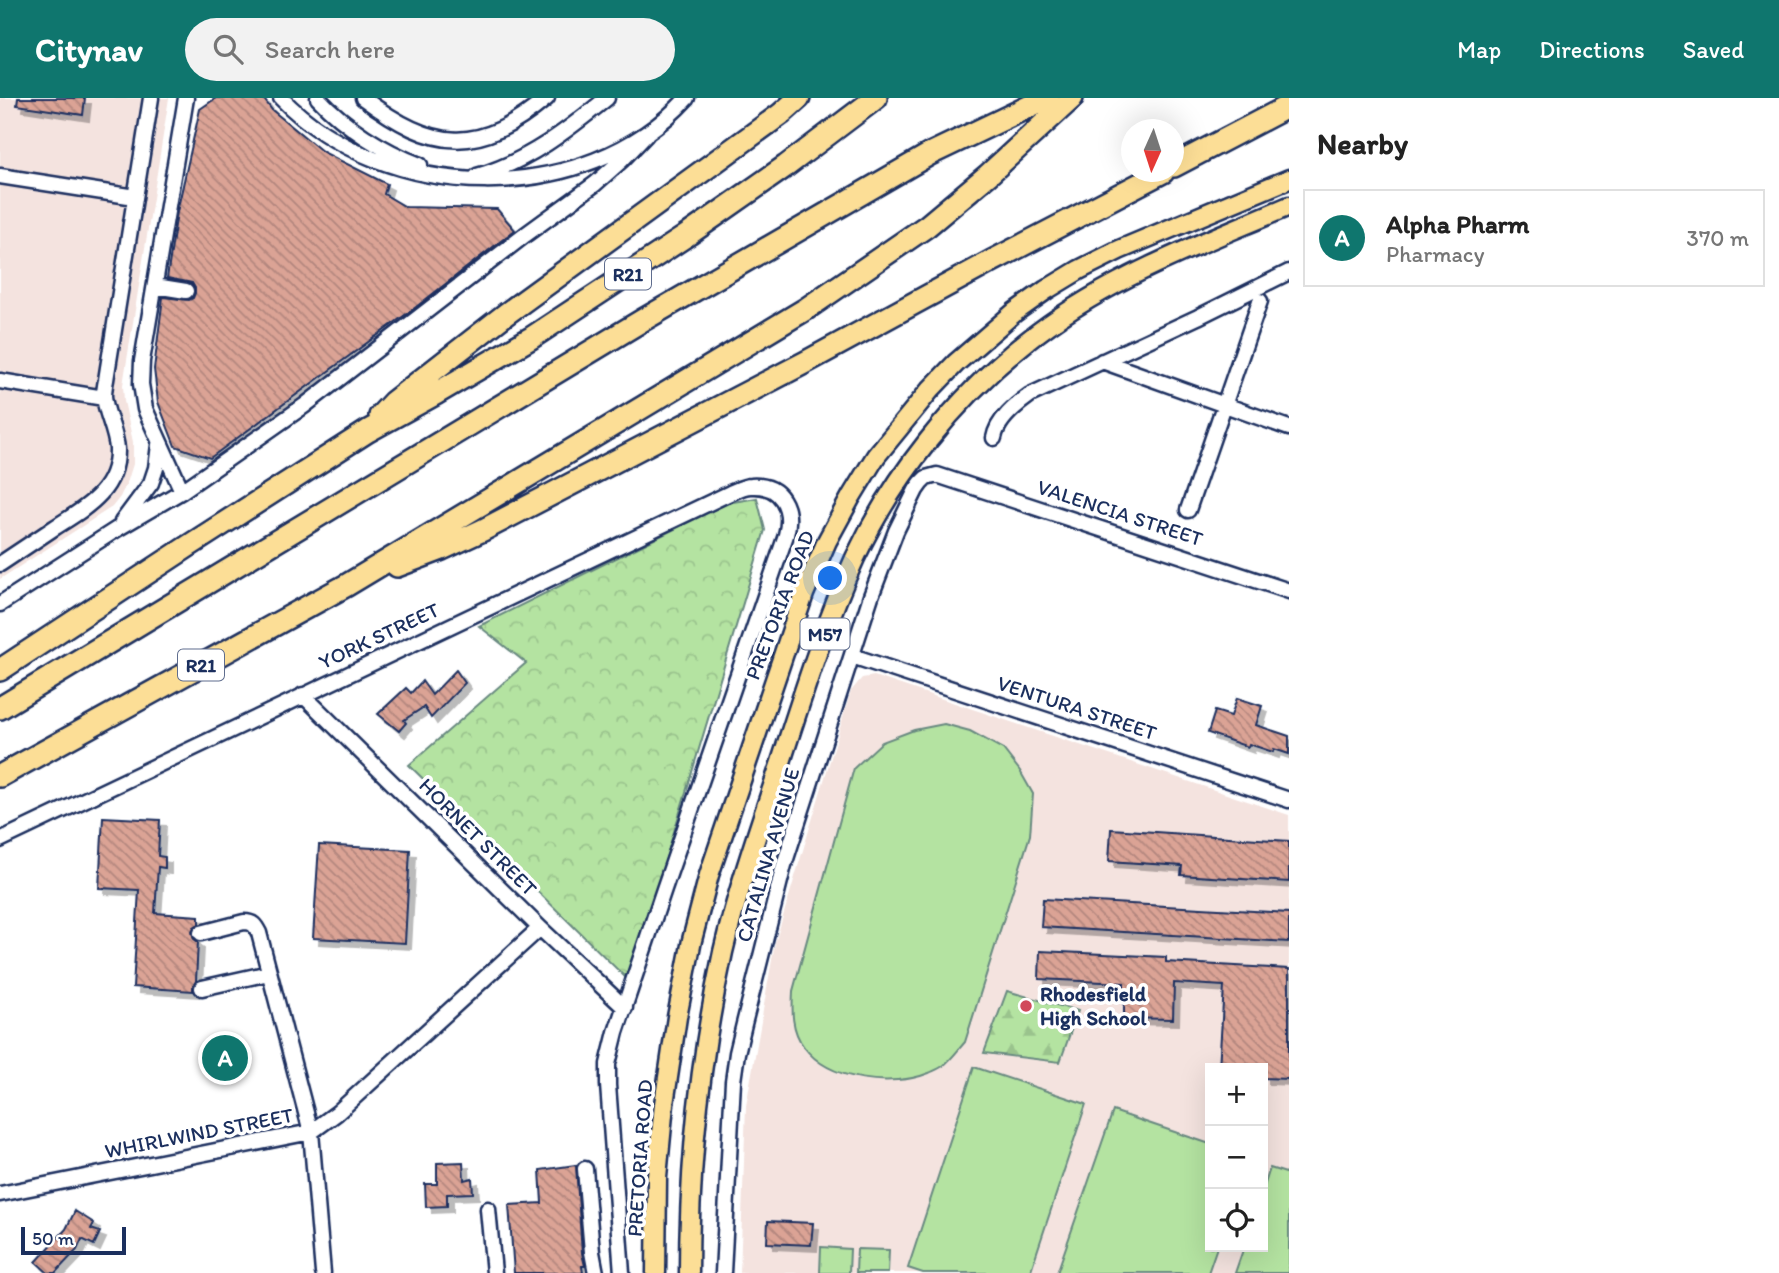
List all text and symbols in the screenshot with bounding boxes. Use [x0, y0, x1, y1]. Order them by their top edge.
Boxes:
search box [185, 18, 675, 81]
text: Citynav [35, 30, 143, 69]
icon: search [209, 30, 247, 68]
text: Search here [265, 33, 395, 65]
text: Map [1457, 35, 1501, 64]
text: Directions [1539, 35, 1645, 64]
text: Saved [1683, 35, 1744, 64]
north arrow [1121, 119, 1184, 182]
text: Nearby [1317, 125, 1408, 162]
text: Alpha Pharm [1386, 208, 1529, 240]
text: A [1335, 224, 1349, 252]
text: 370 m [1686, 224, 1749, 252]
text: Pharmacy [1386, 240, 1484, 268]
road number: R21 [605, 258, 651, 290]
street label: VALENCIA STREET [1034, 474, 1206, 551]
street label: PRETORIA ROAD [740, 527, 820, 683]
your location [813, 561, 847, 595]
street label: YORK STREET [315, 597, 443, 674]
road number: M57 [800, 618, 850, 650]
road number: R21 [178, 650, 224, 680]
street label: VENTURA STREET [994, 670, 1160, 745]
street label: CATALINA AVENUE [731, 765, 804, 945]
street label: HORNET STREET [414, 772, 543, 901]
place label: Rhodesfield High School [1040, 981, 1148, 1031]
marker: Rhodesfield High School [1018, 998, 1034, 1014]
pin: A [202, 1032, 248, 1084]
map controls [1205, 1063, 1268, 1252]
button: + [1205, 1063, 1268, 1126]
street label: PRETORIA ROAD [622, 1078, 657, 1238]
street label: WHIRLWIND STREET [103, 1102, 295, 1163]
button: − [1205, 1126, 1268, 1189]
button: locate [1205, 1189, 1268, 1252]
scale bar [21, 1224, 126, 1256]
text: 50 m [32, 1227, 74, 1250]

